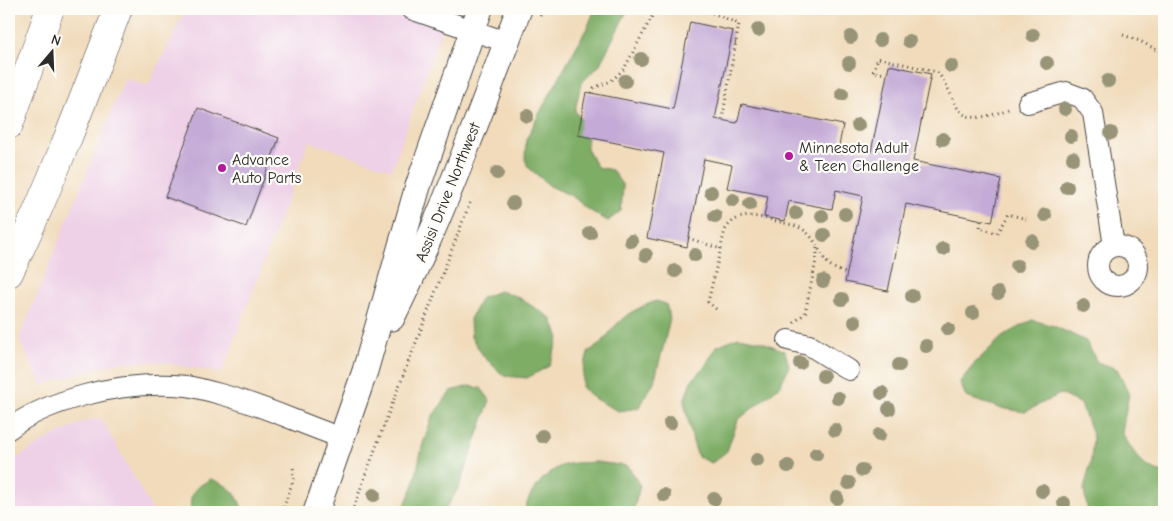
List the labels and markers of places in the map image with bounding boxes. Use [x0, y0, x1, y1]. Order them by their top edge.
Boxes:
place label: Minnesota Adult & Teen Challenge [799, 139, 919, 175]
marker: Minnesota Adult & Teen Challenge [783, 150, 795, 162]
place label: Advance Auto Parts [232, 151, 302, 187]
marker: Advance Auto Parts [216, 162, 228, 174]

